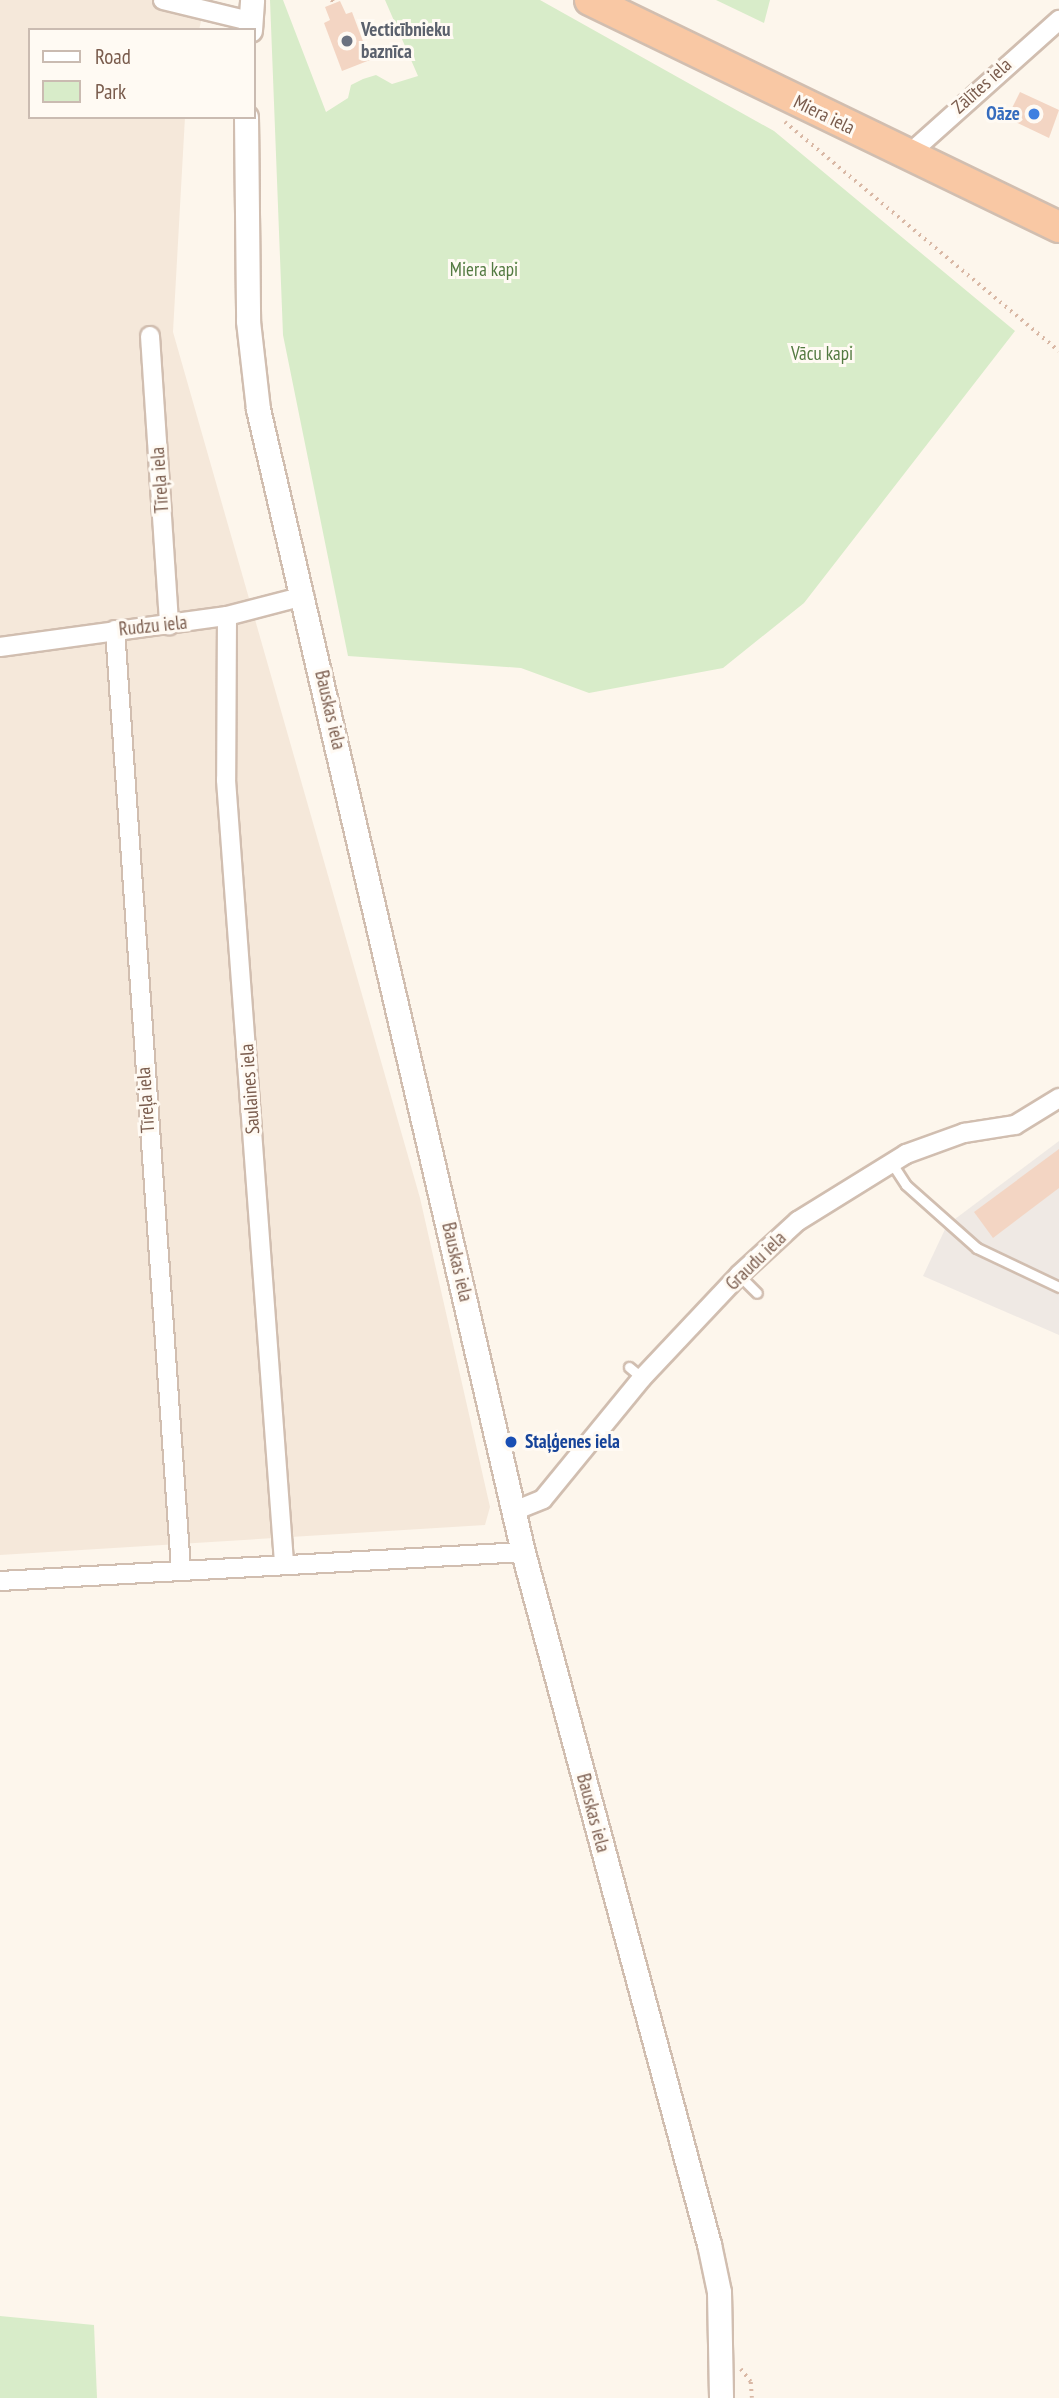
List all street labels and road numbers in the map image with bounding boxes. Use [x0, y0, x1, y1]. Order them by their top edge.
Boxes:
street label: Zālītes iela [948, 53, 1016, 119]
street label: Miera iela [790, 91, 858, 139]
street label: Tīreļa iela [146, 446, 174, 514]
street label: Rudzu iela [118, 611, 188, 641]
street label: Bauskas iela [310, 668, 350, 752]
street label: Saulaines iela [235, 1043, 265, 1135]
street label: Tīreļa iela [132, 1066, 160, 1134]
street label: Bauskas iela [437, 1220, 477, 1304]
street label: Graudu iela [721, 1227, 791, 1295]
street label: Bauskas iela [572, 1771, 614, 1855]

